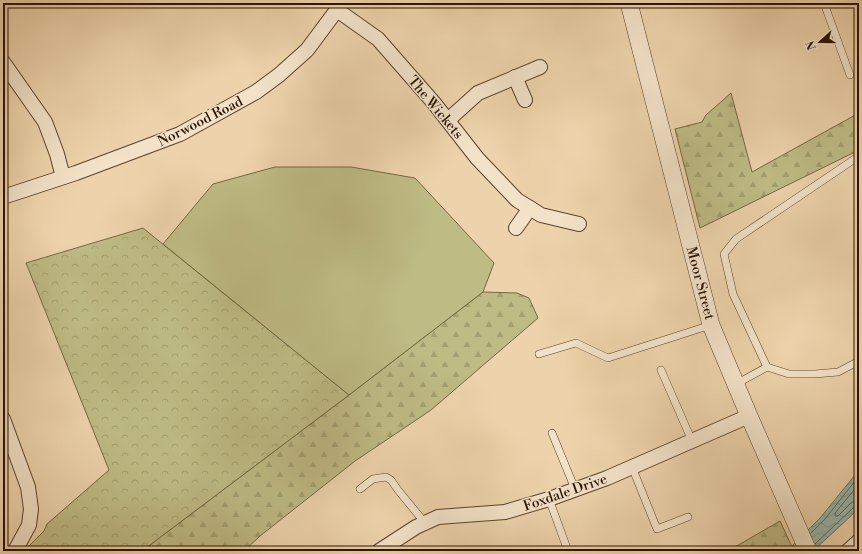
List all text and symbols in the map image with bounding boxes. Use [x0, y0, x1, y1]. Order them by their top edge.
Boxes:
north arrow [800, 22, 840, 62]
text: N [803, 38, 820, 52]
street label: The Wickets [404, 72, 467, 143]
street label: Norwood Road [155, 93, 246, 151]
street label: Moor Street [682, 245, 718, 322]
street label: Foxdale Drive [521, 470, 610, 516]

